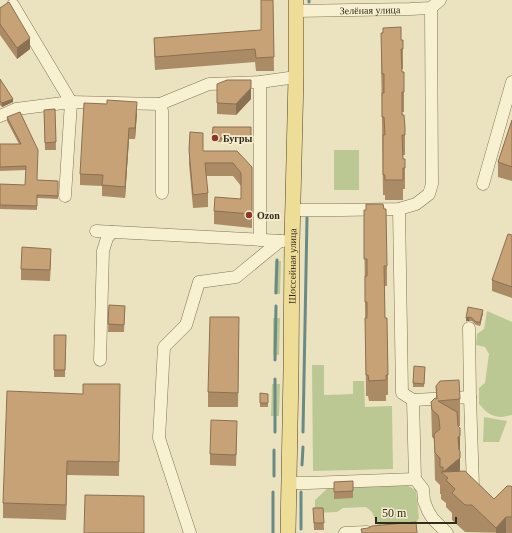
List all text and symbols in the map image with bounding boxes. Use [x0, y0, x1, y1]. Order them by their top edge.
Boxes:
street label: Зелёная улица [340, 4, 401, 16]
marker: Бугры [210, 133, 220, 143]
place label: Бугры [223, 133, 252, 144]
marker: Ozon [244, 210, 254, 220]
place label: Ozon [257, 210, 280, 221]
street label: Шоссейная улица [287, 227, 298, 304]
scale bar [376, 499, 456, 525]
text: 50 m [382, 506, 407, 520]

